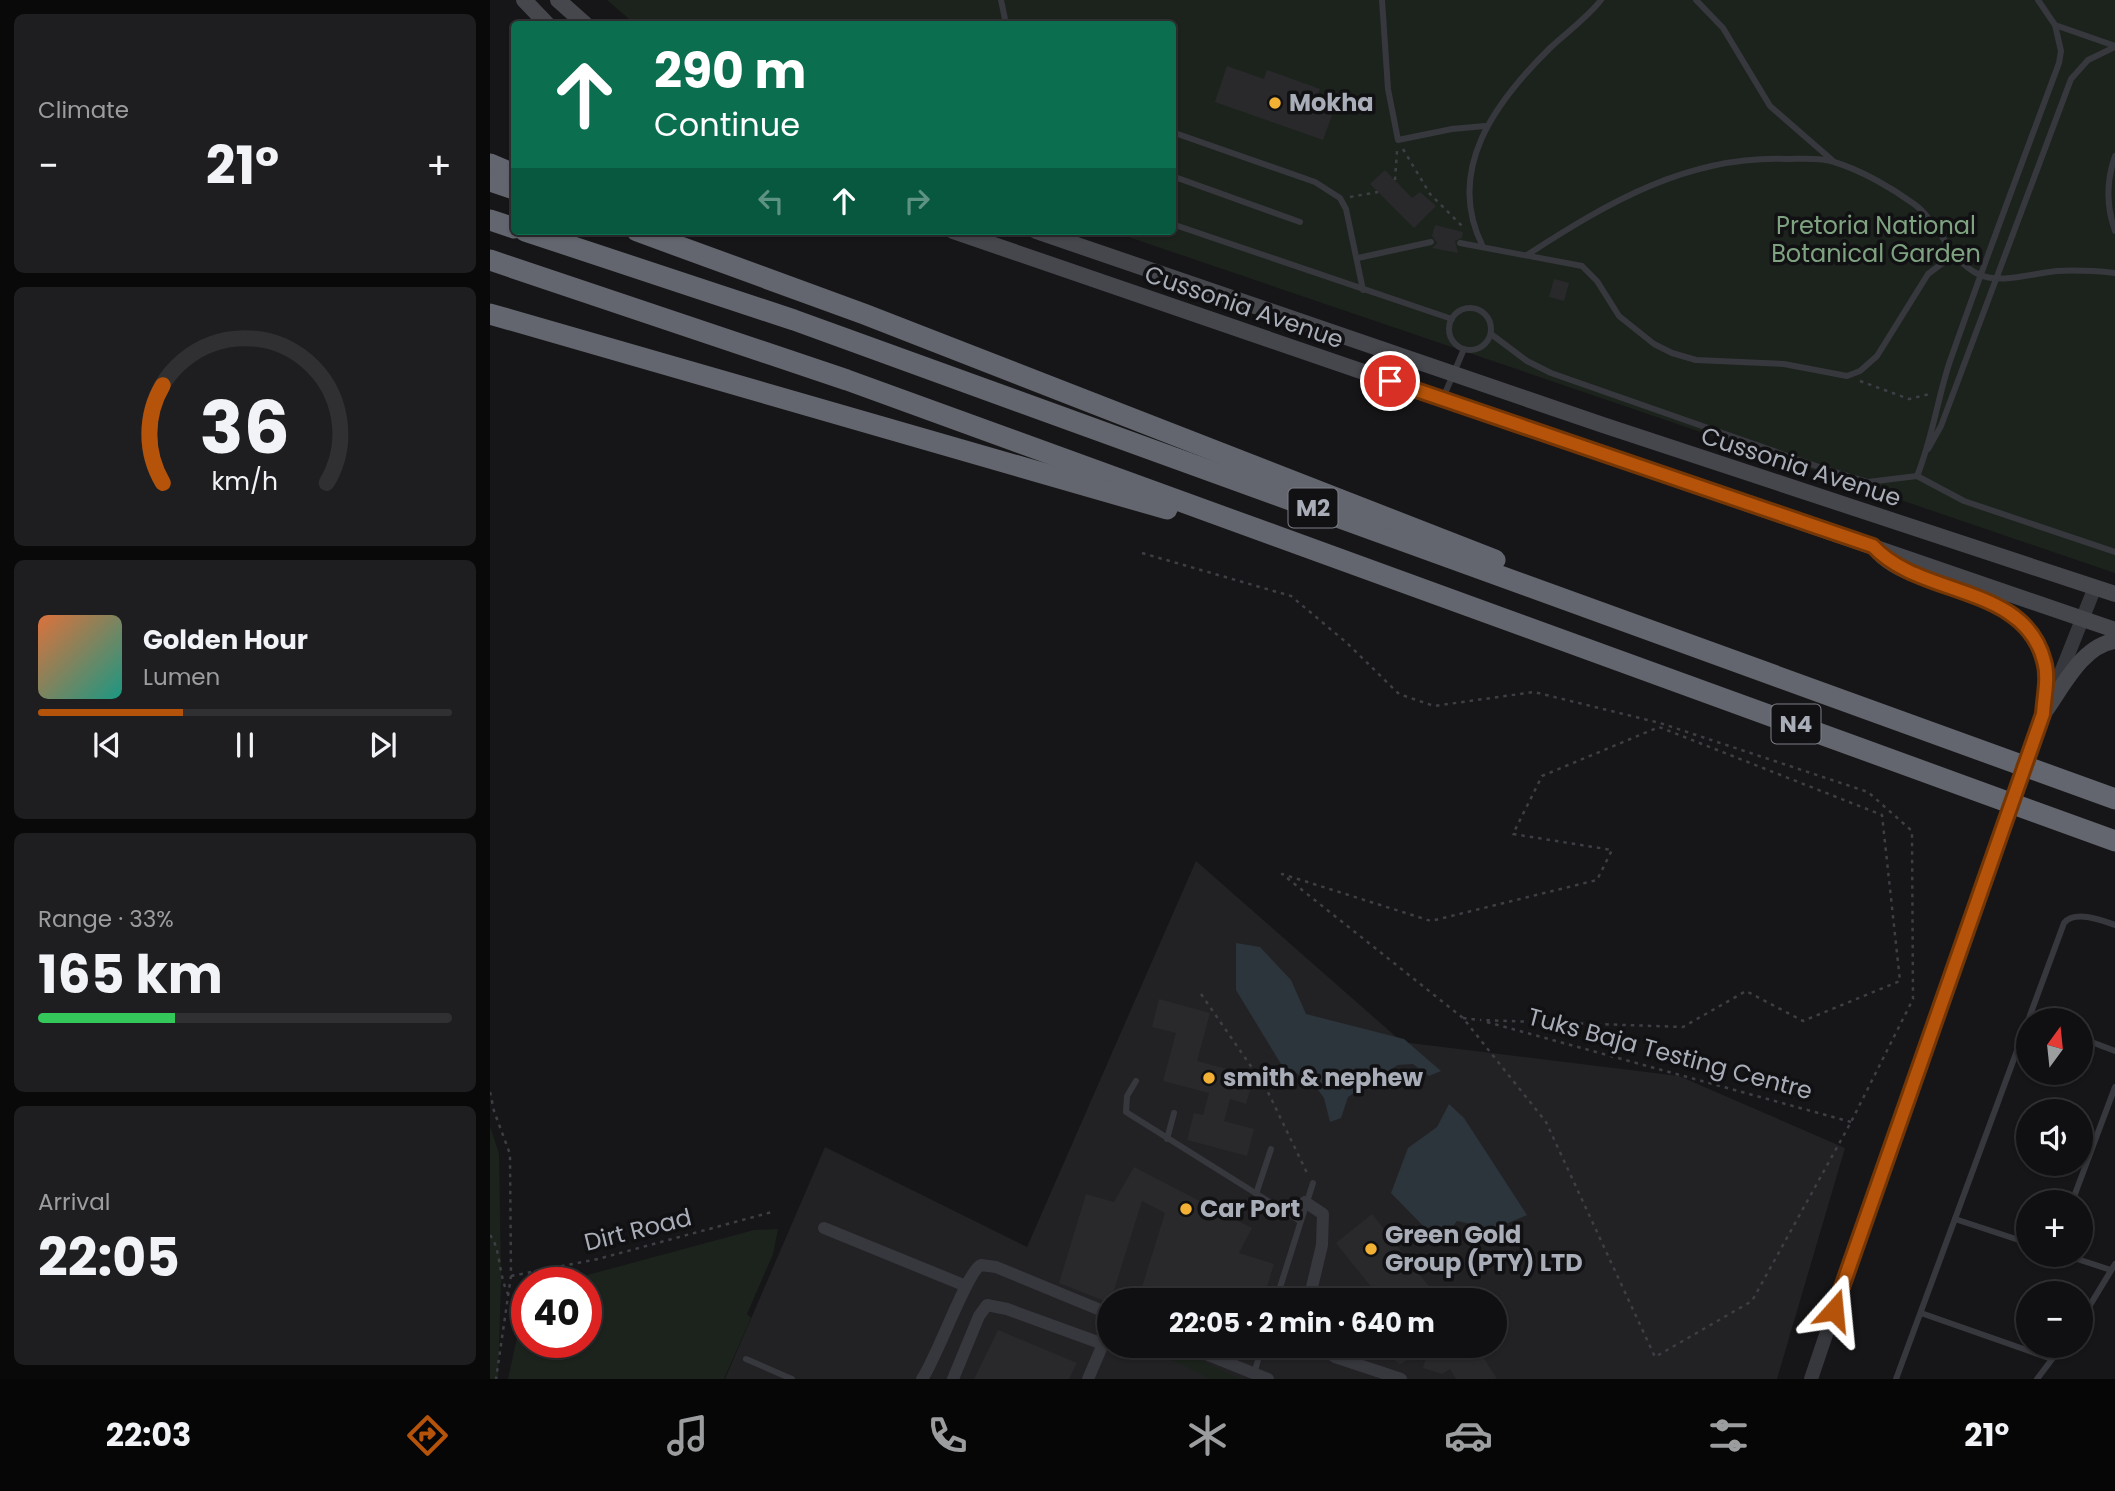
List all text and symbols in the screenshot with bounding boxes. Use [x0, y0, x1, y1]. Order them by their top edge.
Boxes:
text: 290 m [654, 37, 806, 105]
icon: ahead [539, 49, 630, 140]
place label: Mokha [1289, 86, 1374, 119]
text: Climate [38, 94, 129, 126]
marker: Mokha [1267, 95, 1283, 111]
text: Continue [654, 102, 800, 147]
text: 21° [206, 129, 279, 202]
text: − [38, 139, 59, 192]
text: + [426, 139, 452, 192]
icon: left [752, 182, 790, 220]
icon: ahead [825, 182, 863, 220]
icon: right [898, 182, 936, 220]
park label: Pretoria National Botanical Garden [1771, 209, 1981, 270]
street label: Cussonia Avenue [1140, 257, 1348, 356]
pin [1360, 351, 1420, 411]
icon: arrive [1371, 362, 1409, 400]
text: 36 [200, 377, 290, 478]
street label: Cussonia Avenue [1697, 419, 1905, 514]
text: km/h [212, 463, 278, 498]
road number: M2 [1288, 488, 1338, 528]
text: Golden Hour [143, 622, 308, 658]
text: Lumen [143, 661, 220, 693]
road number: N4 [1772, 704, 1820, 744]
icon: previous [88, 726, 126, 764]
icon: pause [226, 726, 264, 764]
icon: next [364, 726, 402, 764]
text: Range · 33% [38, 903, 174, 935]
text: 165 km [38, 938, 223, 1011]
street label: Tuks Baja Testing Centre [1524, 1000, 1816, 1107]
north arrow [2016, 1008, 2093, 1085]
map controls [2016, 1008, 2093, 1358]
place label: smith & nephew [1223, 1061, 1423, 1094]
marker: smith & nephew [1201, 1070, 1217, 1086]
button: sound [2016, 1099, 2093, 1176]
text: Arrival [38, 1186, 110, 1218]
button: + [2016, 1190, 2093, 1267]
place label: Car Port [1200, 1192, 1300, 1225]
street label: Dirt Road [581, 1200, 695, 1259]
marker: Car Port [1178, 1201, 1194, 1217]
place label: Green Gold Group (PTY) LTD [1385, 1218, 1583, 1279]
text: 22:05 [38, 1221, 180, 1294]
marker: Green Gold Group (PTY) LTD [1363, 1241, 1379, 1257]
speed limit sign: 40 [511, 1267, 602, 1358]
position arrow [1797, 1273, 1871, 1347]
button: − [2016, 1281, 2093, 1358]
text: 22:05 · 2 min · 640 m [1169, 1305, 1435, 1341]
icon: directions [403, 1411, 452, 1460]
icon: music [663, 1411, 712, 1460]
icon: phone [923, 1411, 972, 1460]
icon: climate [1183, 1411, 1232, 1460]
icon: car [1444, 1411, 1493, 1460]
icon: filters [1704, 1411, 1753, 1460]
text: 22:03 [106, 1412, 191, 1457]
text: 21° [1964, 1412, 2009, 1457]

